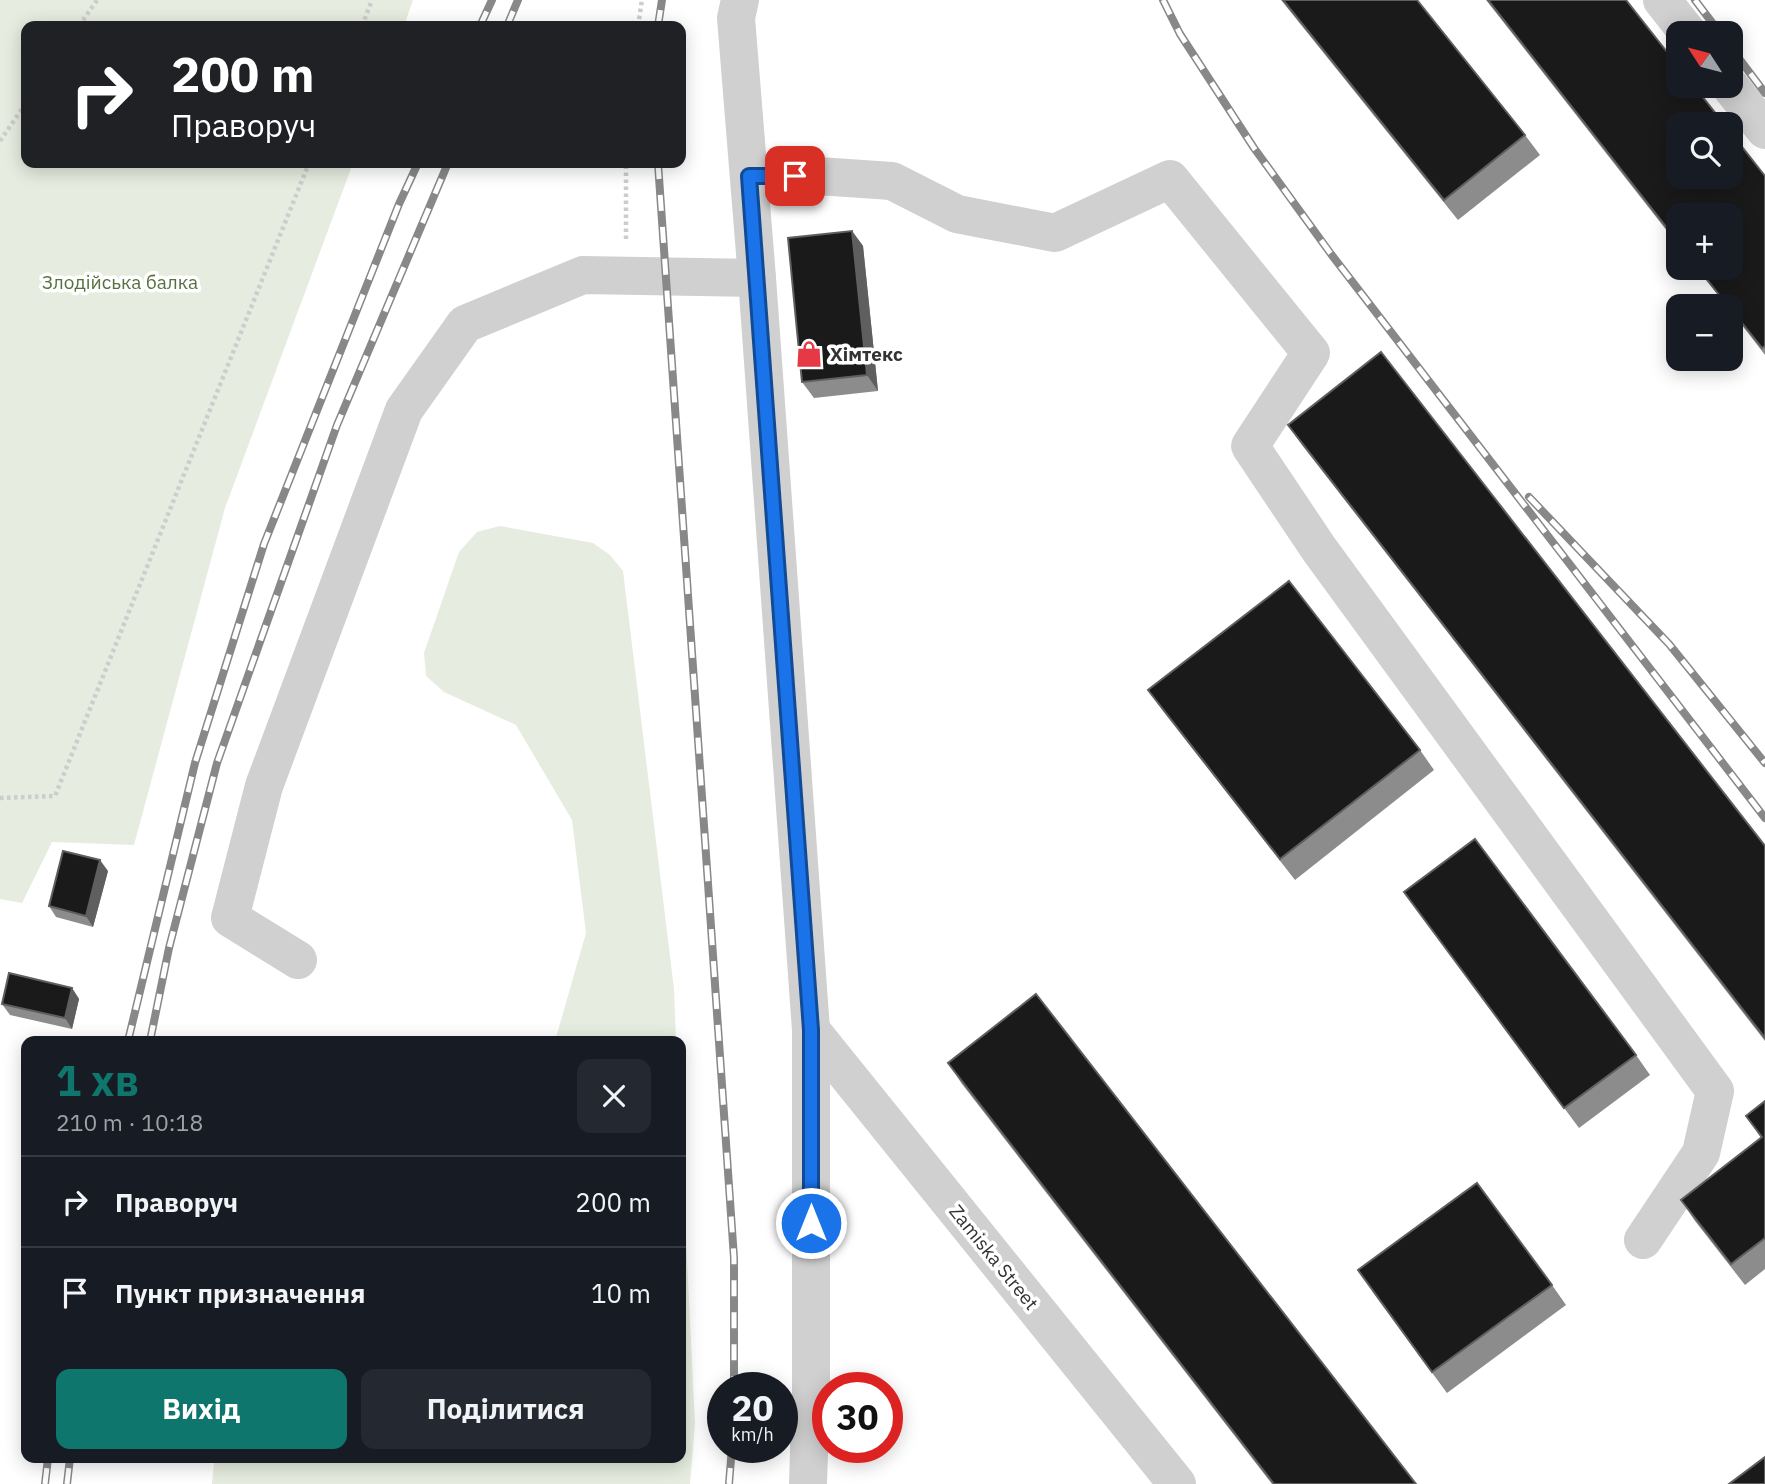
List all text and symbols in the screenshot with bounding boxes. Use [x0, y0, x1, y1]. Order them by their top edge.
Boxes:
north arrow [1666, 21, 1743, 98]
map controls [1666, 21, 1743, 371]
text: 200 m [171, 42, 315, 105]
icon: right [56, 49, 147, 140]
text: Праворуч [171, 104, 316, 146]
button: search [1666, 112, 1743, 189]
pin [765, 146, 825, 206]
icon: arrive [776, 157, 814, 195]
button: + [1666, 203, 1743, 280]
park label: Злодійська балка [42, 270, 198, 294]
button: − [1666, 294, 1743, 371]
shop icon: Хімтекс [794, 339, 824, 369]
place label: Хімтекс [830, 342, 903, 366]
text: 1 хв [56, 1053, 139, 1108]
button: close [577, 1059, 651, 1133]
text: 210 m · 10:18 [56, 1107, 203, 1137]
icon: right [56, 1183, 94, 1221]
text: Праворуч [115, 1185, 238, 1219]
text: 200 m [575, 1185, 651, 1219]
position arrow [774, 1186, 848, 1260]
street label: Zamiska Street [944, 1200, 1044, 1314]
icon: arrive [56, 1274, 94, 1312]
text: Пункт призначення [115, 1276, 365, 1310]
text: 10 m [591, 1276, 651, 1310]
button: Вихід [56, 1369, 347, 1449]
button: Поділитися [361, 1369, 651, 1449]
speed limit sign: 30 [812, 1372, 903, 1463]
text: 20 [731, 1385, 774, 1431]
text: km/h [731, 1423, 774, 1446]

